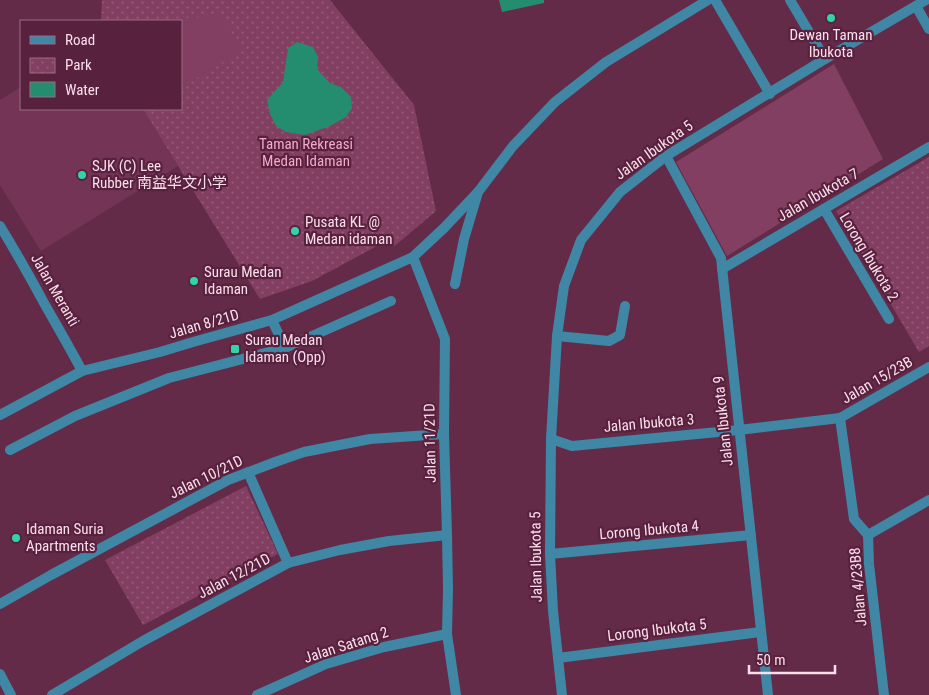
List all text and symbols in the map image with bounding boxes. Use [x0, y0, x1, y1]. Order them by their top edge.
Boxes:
marker: Dewan Taman Ibukota [825, 12, 837, 24]
legend [20, 20, 182, 110]
place label: Dewan Taman Ibukota [790, 26, 872, 61]
text: Road [65, 31, 95, 49]
text: Park [65, 56, 92, 74]
text: Water [65, 81, 100, 99]
street label: Jalan Ibukota 5 [612, 117, 696, 183]
park label: Taman Rekreasi Medan Idaman [259, 135, 353, 170]
place label: SJK (C) Lee Rubber 南益华文小学 [92, 157, 227, 192]
street label: Jalan Ibukota 7 [774, 164, 862, 226]
marker: SJK (C) Lee Rubber 南益华文小学 [76, 169, 88, 181]
street label: Lorong Ibukota 2 [836, 210, 902, 304]
place label: Pusata KL @ Medan idaman [305, 213, 393, 248]
marker: Pusata KL @ Medan idaman [289, 225, 301, 237]
street label: Jalan Meranti [27, 251, 83, 329]
place label: Surau Medan Idaman [204, 263, 281, 298]
marker: Surau Medan Idaman [188, 275, 200, 287]
street label: Jalan 8/21D [167, 305, 241, 343]
place label: Surau Medan Idaman (Opp) [245, 331, 326, 366]
marker: Surau Medan Idaman (Opp) [229, 343, 241, 355]
street label: Jalan 15/23B [838, 352, 916, 408]
street label: Jalan Ibukota 9 [709, 375, 737, 467]
street label: Jalan 11/21D [420, 403, 440, 483]
street label: Jalan Ibukota 3 [603, 410, 695, 436]
street label: Jalan 10/21D [166, 451, 246, 503]
street label: Jalan Ibukota 5 [526, 511, 546, 603]
street label: Lorong Ibukota 4 [598, 517, 700, 543]
place label: Idaman Suria Apartments [26, 520, 104, 555]
marker: Idaman Suria Apartments [10, 532, 22, 544]
street label: Jalan 4/23B8 [846, 547, 870, 627]
street label: Jalan 12/21D [195, 549, 273, 603]
street label: Lorong Ibukota 5 [606, 615, 708, 645]
street label: Jalan Satang 2 [301, 623, 391, 667]
scale bar [749, 642, 835, 674]
text: 50 m [756, 651, 786, 669]

